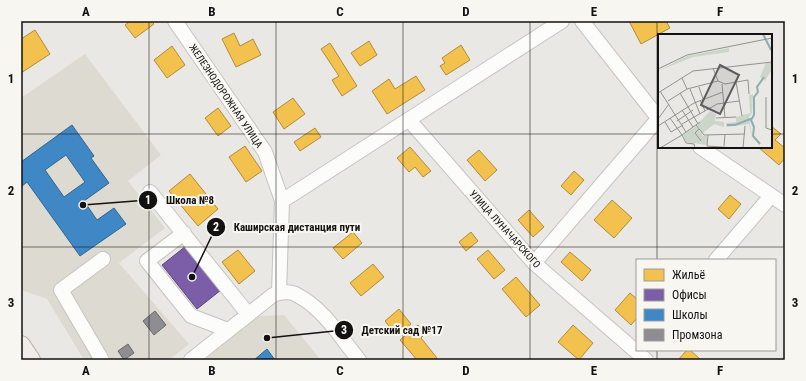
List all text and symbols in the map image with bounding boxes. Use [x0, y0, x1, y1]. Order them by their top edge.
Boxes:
text: A [82, 4, 90, 19]
text: B [208, 4, 216, 19]
text: C [336, 4, 344, 19]
text: D [462, 4, 470, 19]
text: E [591, 4, 598, 19]
text: F [717, 4, 723, 19]
inset map [658, 34, 772, 148]
street label: ЖЕЛЕЗНОДОРОЖНАЯ УЛИЦА [187, 42, 265, 150]
text: 1 [8, 71, 14, 86]
text: 1 [792, 71, 798, 86]
text: 2 [8, 183, 15, 198]
text: 2 [792, 183, 799, 198]
callout: Школа №8 [138, 188, 222, 211]
street label: УЛИЦА ЛУНАЧАРСКОГО [467, 188, 543, 270]
text: 1 [145, 193, 151, 207]
text: Школа №8 [166, 194, 215, 207]
callout: Каширская дистанция пути [206, 216, 369, 239]
text: 2 [213, 220, 219, 234]
text: Каширская дистанция пути [234, 221, 360, 234]
legend [636, 259, 776, 351]
text: Жильё [672, 268, 705, 282]
text: Офисы [672, 288, 707, 302]
text: 3 [8, 295, 14, 310]
text: 3 [792, 295, 798, 310]
text: Школы [672, 308, 708, 322]
callout: Детский сад №17 [334, 318, 451, 341]
text: 3 [341, 323, 347, 337]
text: Детский сад №17 [362, 324, 443, 337]
text: Промзона [672, 328, 723, 342]
text: A [82, 363, 90, 378]
text: B [208, 363, 216, 378]
text: C [336, 363, 344, 378]
text: D [462, 363, 470, 378]
text: E [591, 363, 598, 378]
text: F [717, 363, 723, 378]

